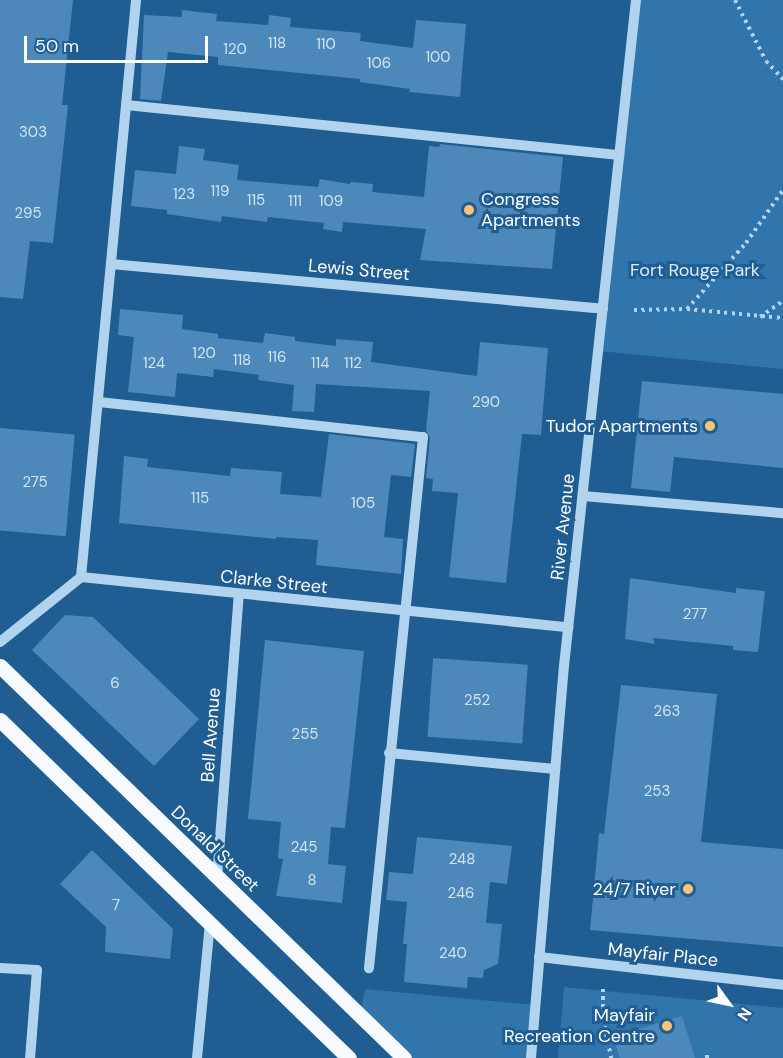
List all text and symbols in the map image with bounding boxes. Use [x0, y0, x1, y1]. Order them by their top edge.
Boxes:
scale bar [27, 24, 212, 62]
text: 50 m [35, 34, 79, 58]
house number: 118 [268, 35, 286, 53]
house number: 110 [316, 36, 336, 54]
house number: 120 [223, 41, 247, 59]
house number: 100 [425, 49, 451, 67]
house number: 106 [367, 55, 391, 73]
house number: 303 [19, 124, 47, 142]
house number: 119 [211, 183, 229, 201]
house number: 123 [173, 186, 195, 204]
place label: Congress Apartments [481, 189, 580, 232]
house number: 115 [247, 192, 265, 210]
house number: 111 [288, 193, 302, 211]
house number: 109 [319, 193, 343, 211]
marker: Congress Apartments [462, 203, 476, 217]
house number: 295 [14, 205, 42, 223]
street label: Lewis Street [307, 255, 411, 285]
park label: Fort Rouge Park [630, 259, 760, 281]
house number: 120 [192, 345, 216, 363]
house number: 116 [268, 349, 286, 367]
house number: 118 [233, 352, 251, 370]
house number: 124 [143, 355, 165, 373]
house number: 114 [311, 355, 329, 373]
house number: 112 [344, 355, 362, 373]
house number: 290 [472, 394, 500, 412]
place label: Tudor Apartments [546, 415, 698, 437]
marker: Tudor Apartments [703, 419, 717, 433]
street label: River Avenue [547, 473, 579, 581]
house number: 275 [22, 474, 48, 492]
house number: 115 [191, 490, 209, 508]
house number: 105 [351, 495, 375, 513]
street label: Clarke Street [219, 566, 329, 598]
house number: 277 [683, 606, 707, 624]
house number: 6 [110, 675, 120, 693]
street label: Bell Avenue [197, 687, 225, 783]
house number: 252 [464, 692, 490, 710]
house number: 263 [654, 703, 680, 721]
house number: 255 [292, 726, 318, 744]
house number: 253 [644, 783, 670, 801]
street label: Donald Street [166, 802, 264, 896]
house number: 245 [291, 839, 317, 857]
house number: 248 [449, 851, 475, 869]
house number: 8 [307, 872, 317, 890]
place label: 24/7 River [593, 878, 676, 900]
marker: 24/7 River [681, 882, 695, 896]
house number: 246 [448, 885, 474, 903]
house number: 7 [112, 897, 120, 915]
street label: Mayfair Place [607, 938, 719, 972]
house number: 240 [439, 945, 467, 963]
north arrow [699, 974, 759, 1034]
text: N [733, 1003, 757, 1025]
place label: Mayfair Recreation Centre [504, 1005, 655, 1048]
marker: Mayfair Recreation Centre [660, 1019, 674, 1033]

